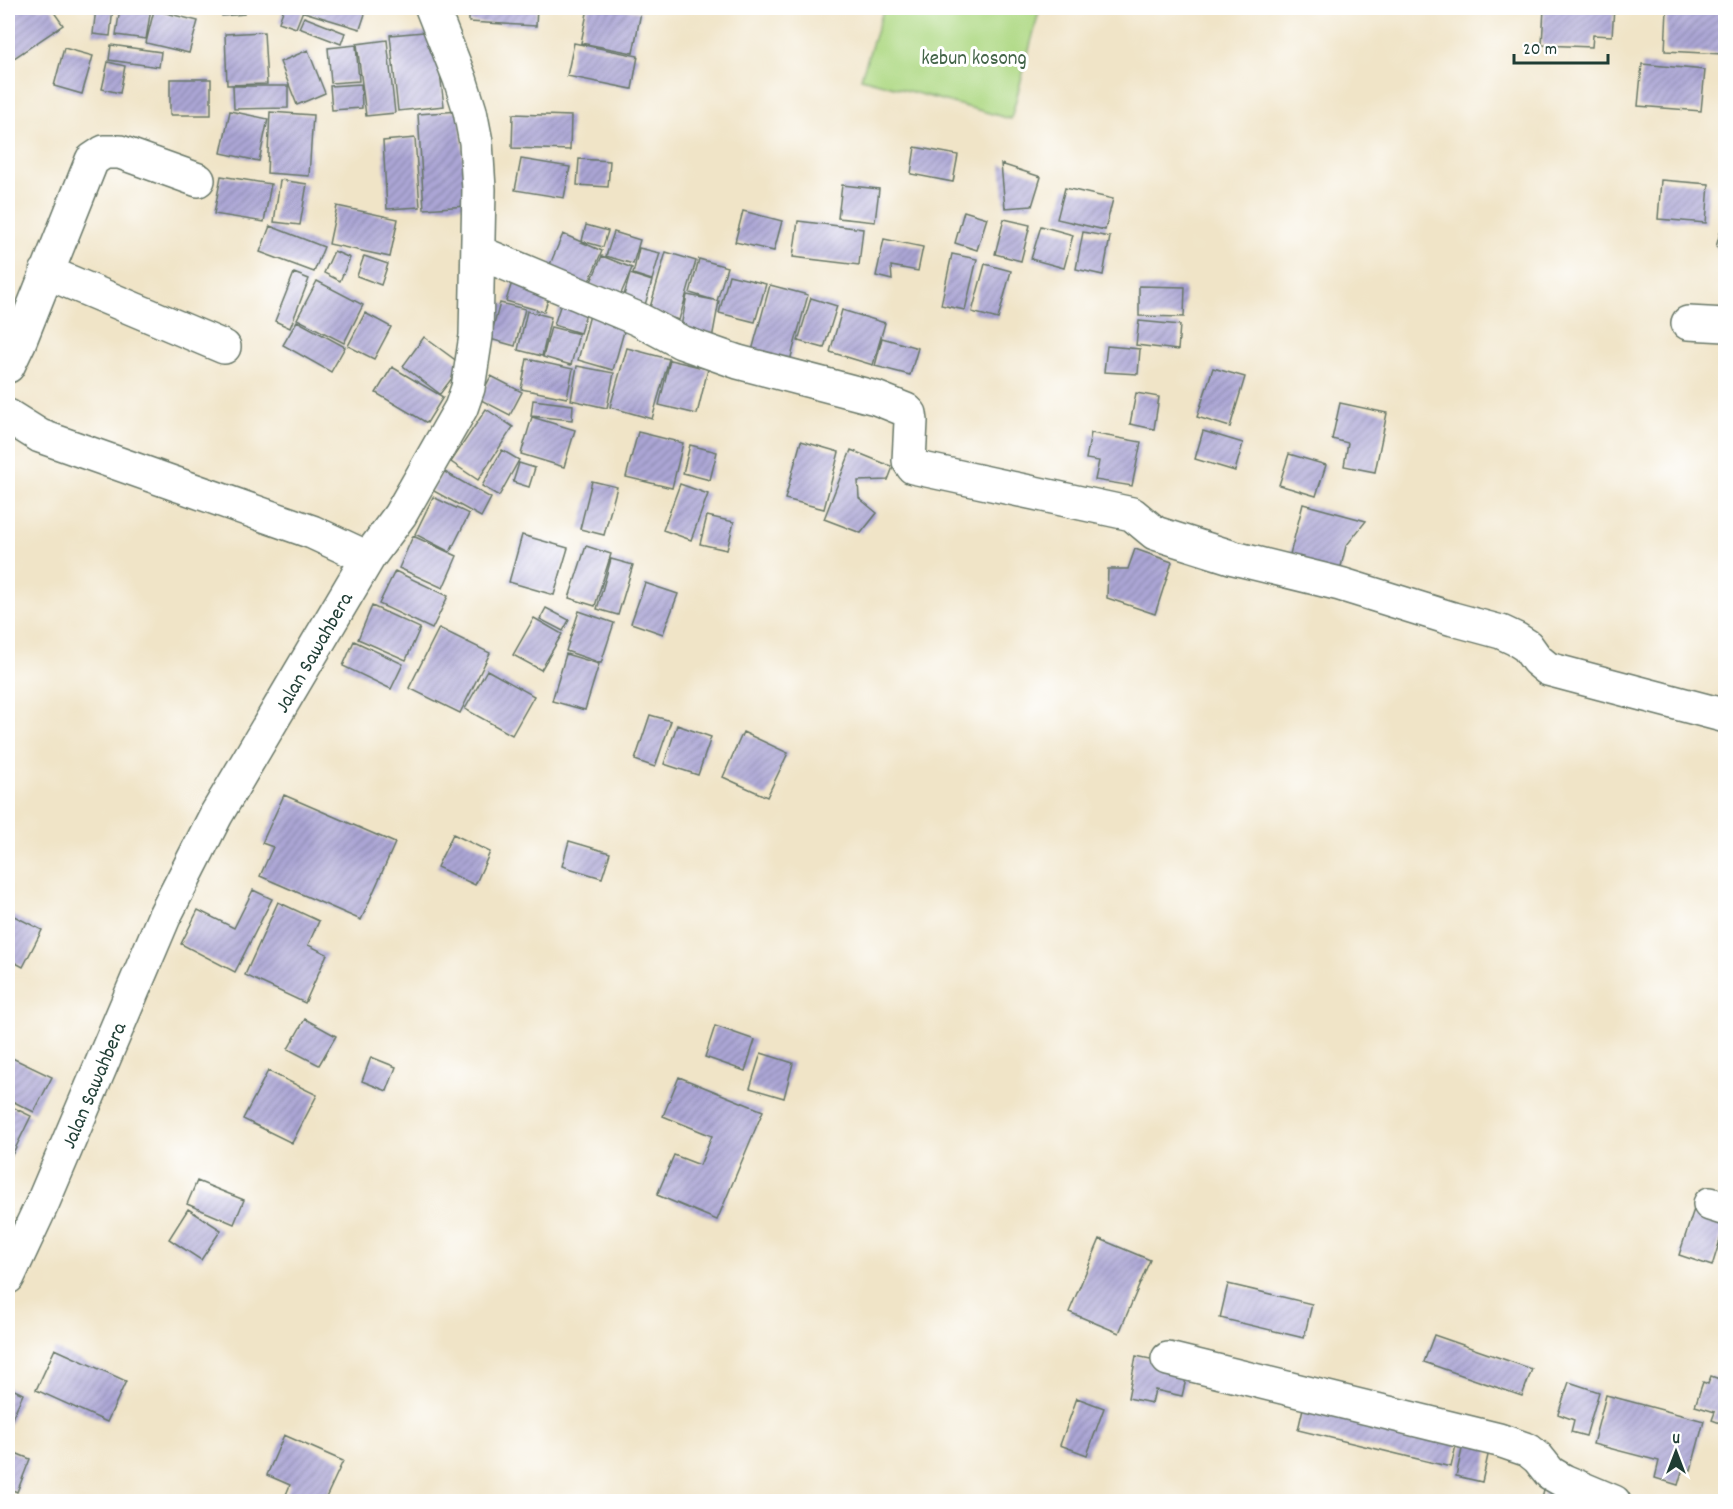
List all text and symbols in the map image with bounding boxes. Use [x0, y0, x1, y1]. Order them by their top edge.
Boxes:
scale bar [1514, 27, 1608, 65]
text: 20 m [1523, 38, 1557, 63]
park label: kebun kosong [921, 45, 1027, 75]
street label: Jalan Sawahbera [269, 587, 363, 719]
street label: Jalan Sawahbera [56, 1017, 136, 1154]
north arrow [1646, 1422, 1706, 1482]
text: U [1672, 1428, 1680, 1451]

